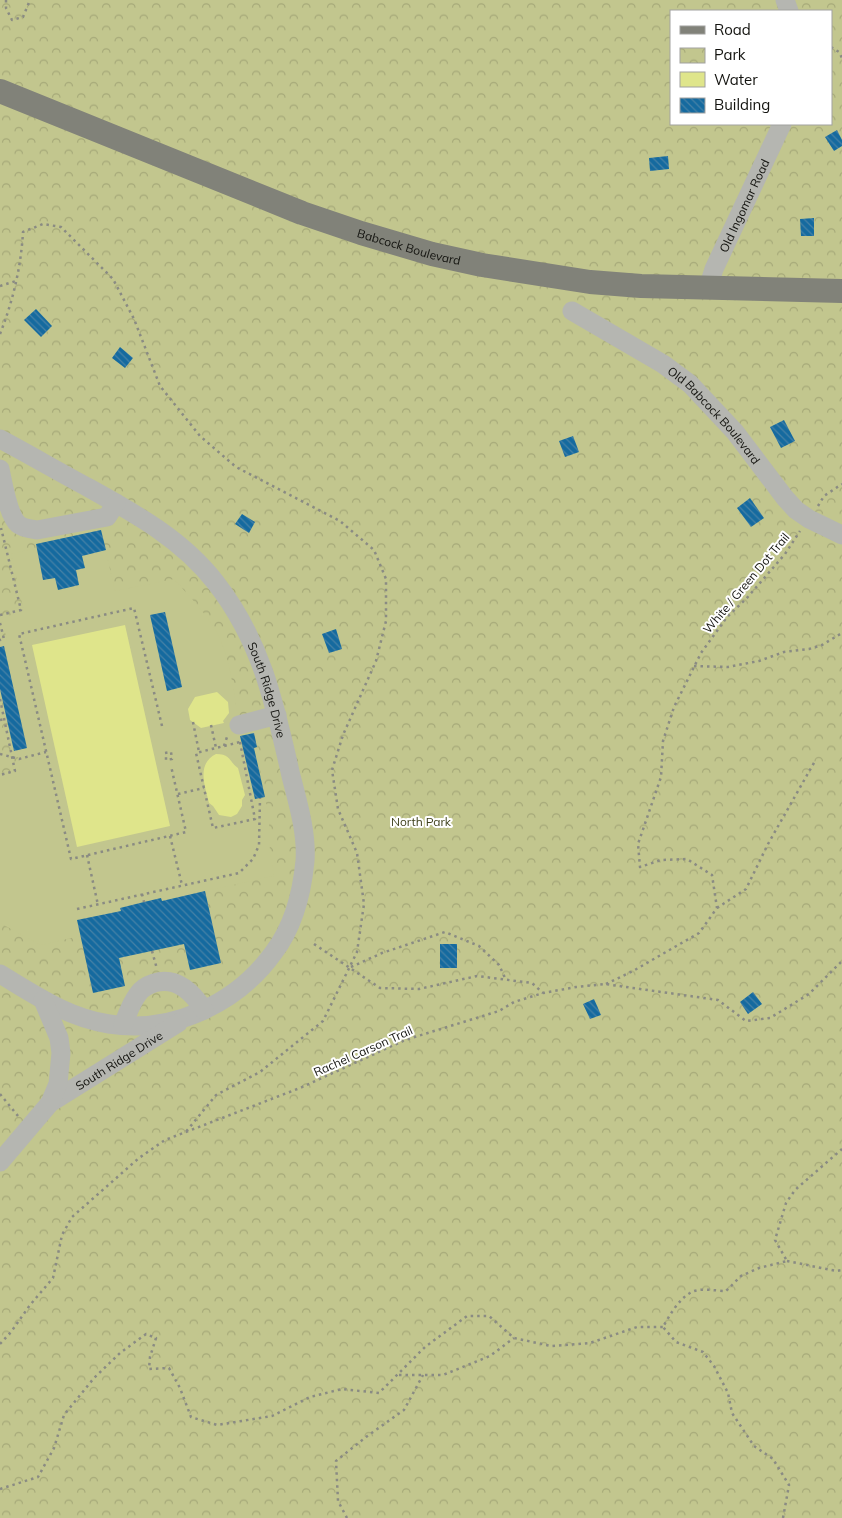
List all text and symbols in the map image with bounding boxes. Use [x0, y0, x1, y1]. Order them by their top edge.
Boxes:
legend [670, 10, 832, 125]
text: Road [714, 20, 751, 39]
text: Park [714, 45, 746, 64]
text: Water [714, 70, 758, 89]
text: Building [714, 95, 770, 114]
street label: Old Ingomar Road [715, 156, 772, 255]
street label: Babcock Boulevard [356, 225, 462, 268]
street label: Old Babcock Boulevard [665, 363, 764, 467]
street label: White / Green Dot Trail [700, 530, 792, 636]
street label: South Ridge Drive [245, 639, 290, 739]
park label: North Park [391, 814, 452, 829]
street label: Rachel Carson Trail [311, 1022, 415, 1080]
street label: South Ridge Drive [72, 1027, 165, 1093]

